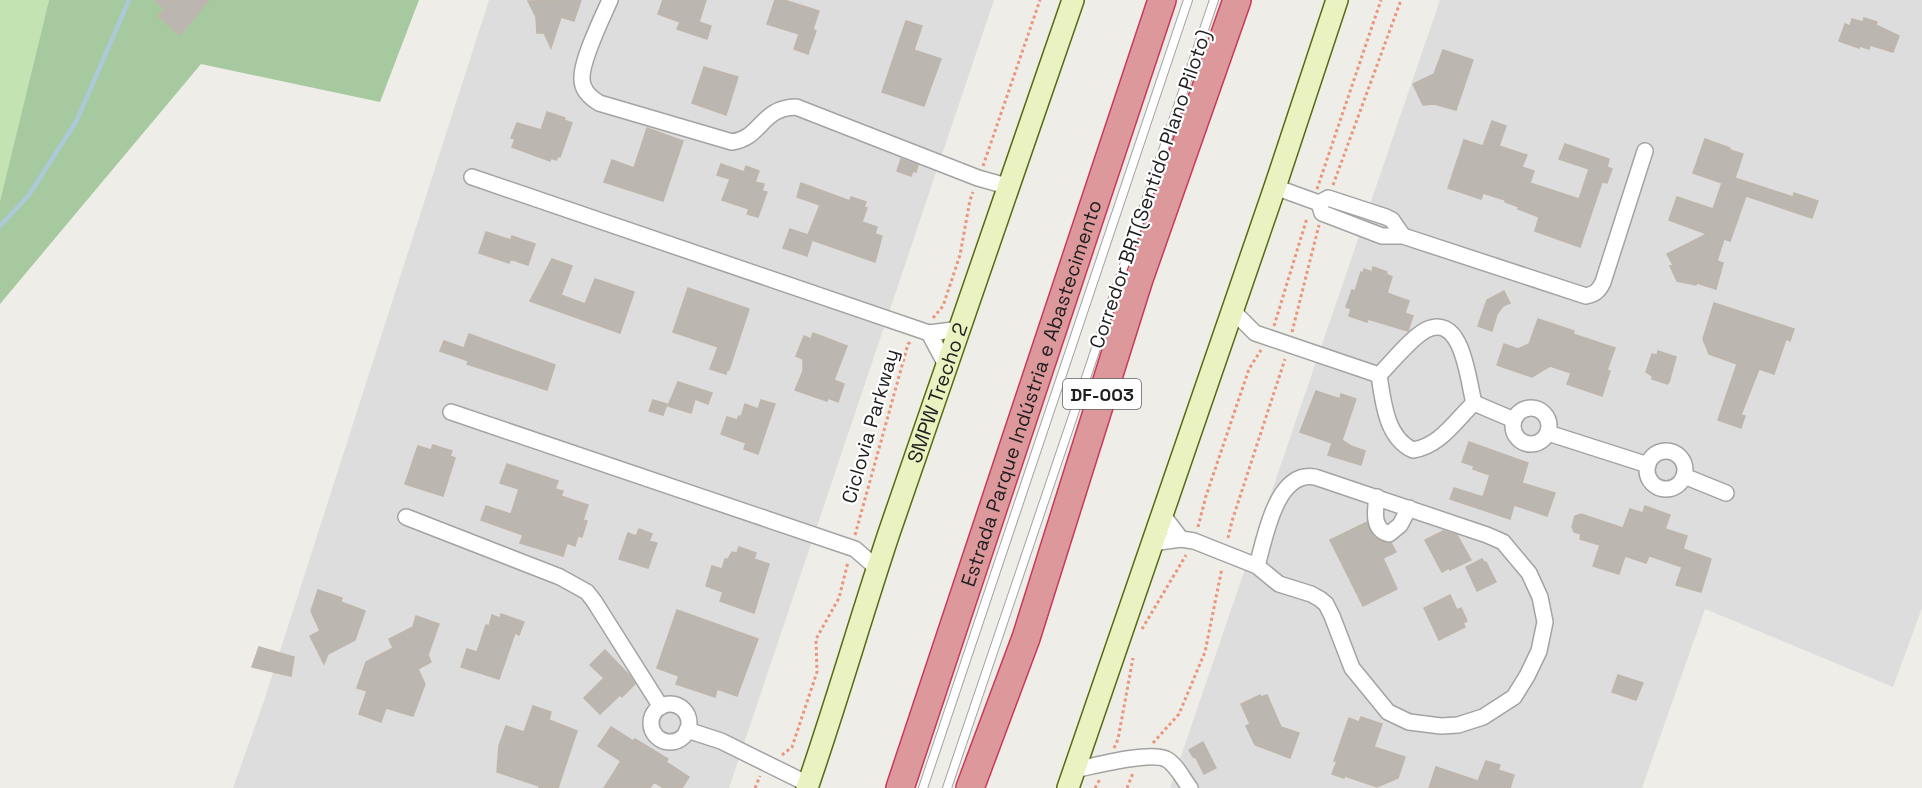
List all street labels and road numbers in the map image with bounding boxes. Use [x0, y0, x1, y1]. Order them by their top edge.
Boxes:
street label: Corredor BRT(Sentido Plano Piloto) [1083, 26, 1217, 352]
street label: Estrada Parque Indústria e Abastecimento [955, 196, 1108, 590]
street label: SMPW Trecho 2 [901, 319, 974, 467]
street label: Ciclovia Parkway [835, 346, 905, 506]
road number: DF-003 [1063, 379, 1141, 409]

